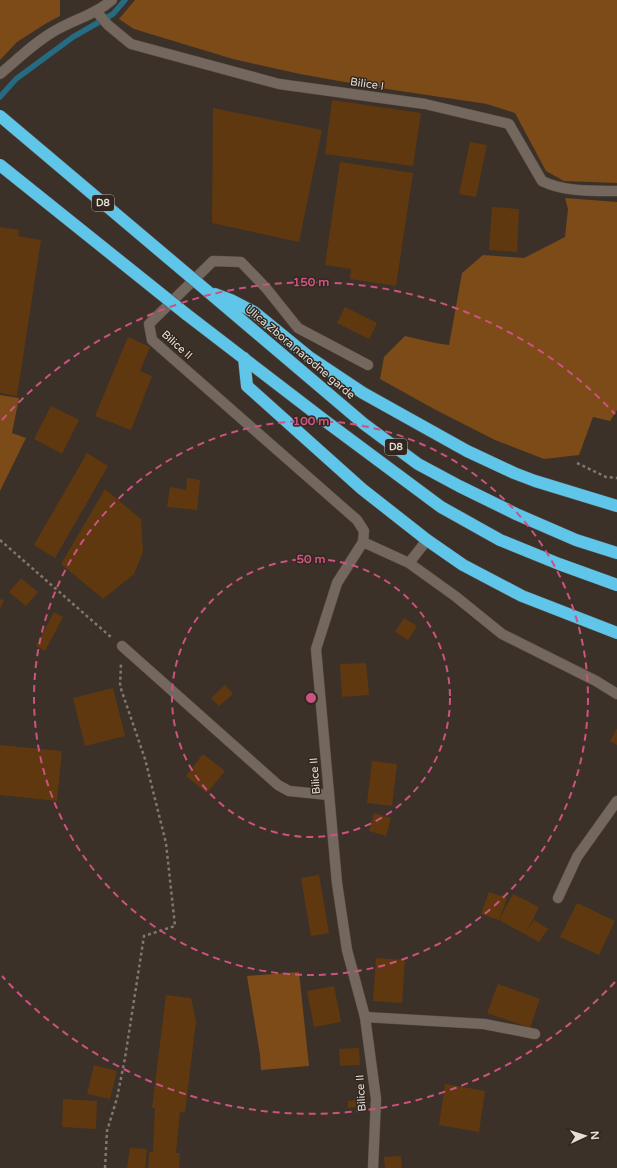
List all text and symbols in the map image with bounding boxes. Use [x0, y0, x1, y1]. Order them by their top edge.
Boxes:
street label: Bilice I [349, 75, 385, 93]
road number: D8 [92, 195, 114, 211]
text: 150 m [293, 275, 329, 289]
street label: Ulica Zbora narodne garde [243, 302, 357, 402]
street label: Bilice II [159, 328, 195, 362]
text: 100 m [293, 414, 329, 428]
road number: D8 [385, 439, 407, 455]
text: 50 m [296, 552, 326, 566]
centre of rings [304, 691, 318, 705]
street label: Bilice II [307, 757, 323, 795]
street label: Bilice II [353, 1074, 369, 1112]
north arrow [565, 1116, 605, 1156]
text: N [588, 1130, 601, 1140]

